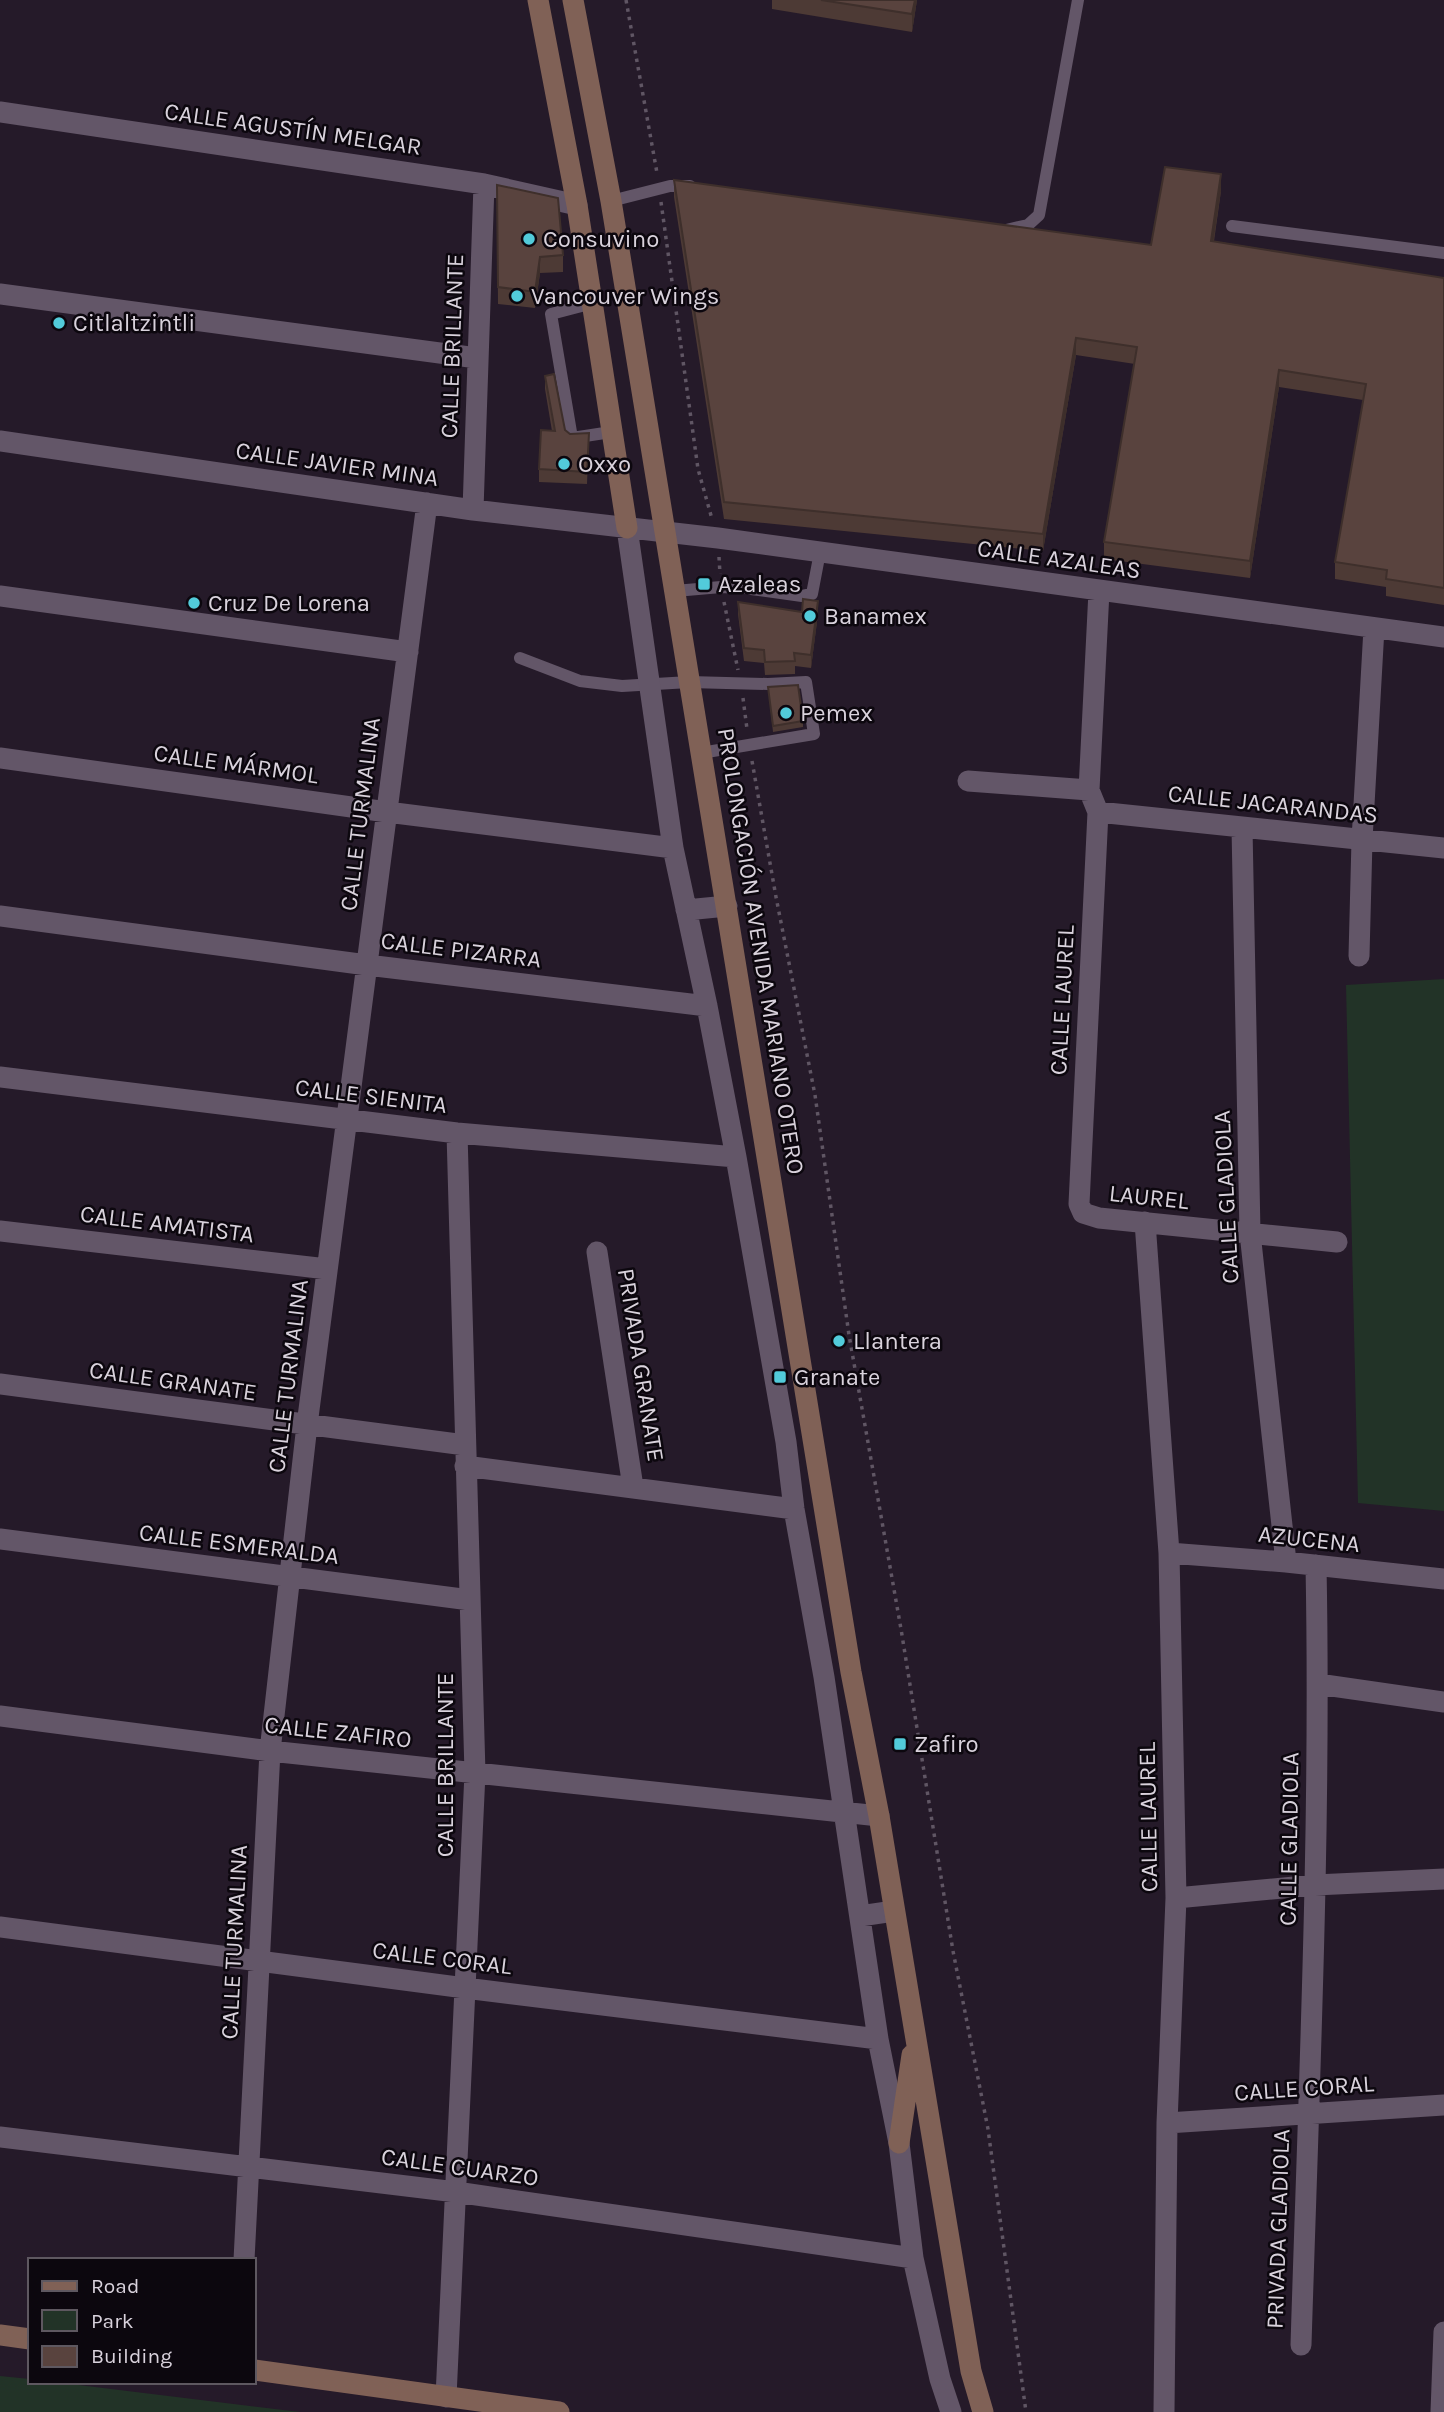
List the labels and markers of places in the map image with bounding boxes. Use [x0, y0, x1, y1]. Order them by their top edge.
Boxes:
place label: Consuvino [543, 225, 659, 253]
marker: Consuvino [521, 231, 537, 247]
place label: Vancouver Wings [531, 282, 719, 310]
marker: Vancouver Wings [509, 288, 525, 304]
place label: Citlaltzintli [73, 309, 196, 337]
marker: Citlaltzintli [51, 315, 67, 331]
place label: Oxxo [578, 450, 631, 478]
marker: Oxxo [556, 456, 572, 472]
place label: Azaleas [718, 570, 801, 598]
marker: Azaleas [696, 576, 712, 592]
place label: Cruz De Lorena [208, 589, 370, 617]
marker: Cruz De Lorena [186, 595, 202, 611]
place label: Banamex [824, 602, 927, 630]
marker: Banamex [802, 608, 818, 624]
place label: Pemex [800, 699, 873, 727]
marker: Pemex [778, 705, 794, 721]
place label: Llantera [853, 1327, 942, 1355]
marker: Llantera [831, 1333, 847, 1349]
place label: Granate [794, 1363, 880, 1391]
marker: Granate [772, 1369, 788, 1385]
place label: Zafiro [914, 1730, 979, 1758]
marker: Zafiro [892, 1736, 908, 1752]

